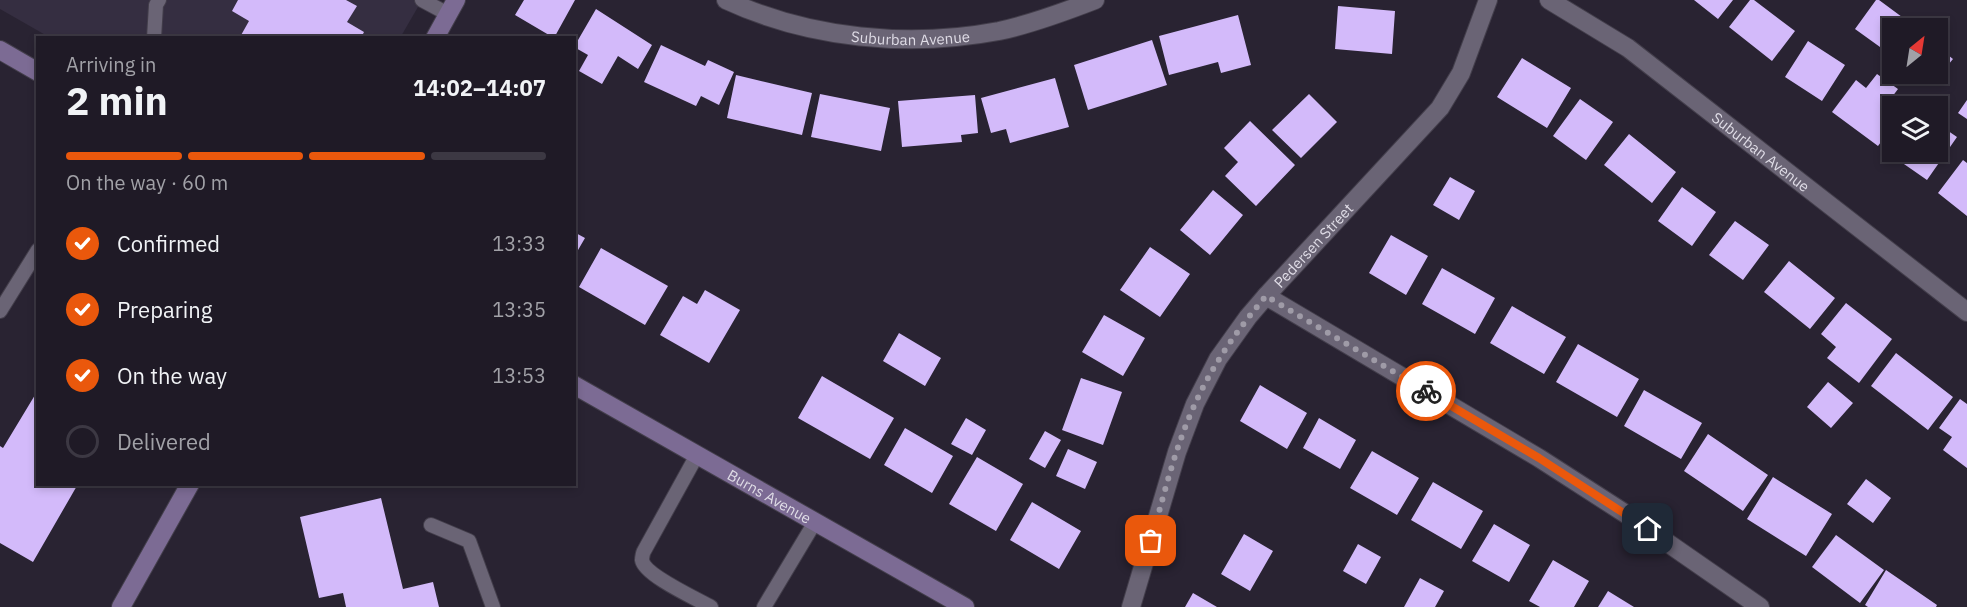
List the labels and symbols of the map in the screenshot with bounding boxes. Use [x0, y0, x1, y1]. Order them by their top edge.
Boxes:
north arrow [1882, 18, 1948, 84]
street label: Suburban Avenue [850, 26, 971, 49]
street label: Suburban Avenue [1708, 108, 1814, 196]
street label: Pedersen Street [1269, 199, 1357, 291]
courier [1396, 361, 1456, 421]
street label: Burns Avenue [724, 465, 815, 527]
pin [1622, 503, 1673, 554]
pin [1125, 515, 1176, 566]

